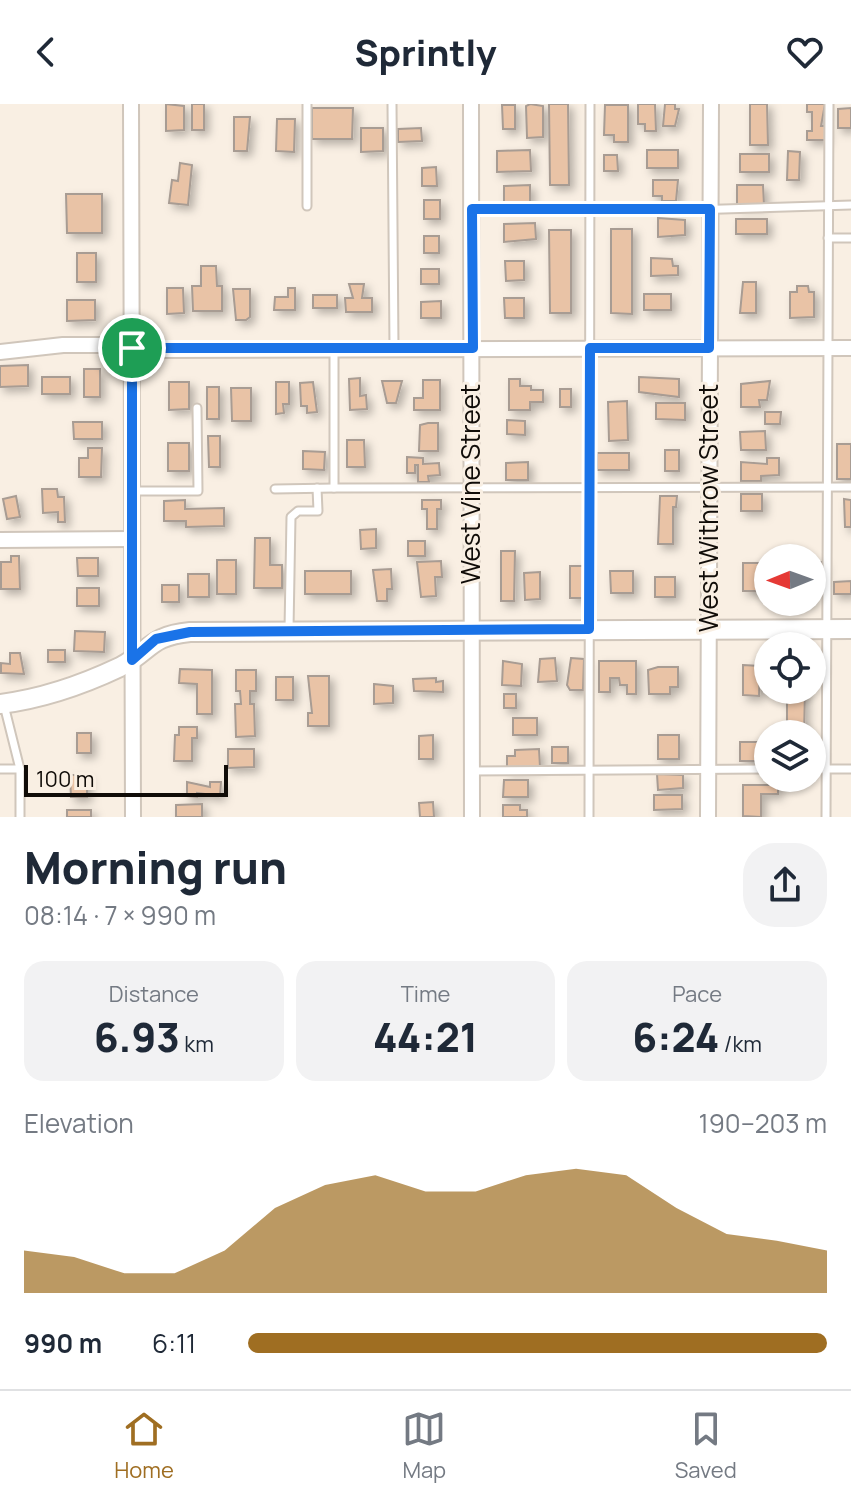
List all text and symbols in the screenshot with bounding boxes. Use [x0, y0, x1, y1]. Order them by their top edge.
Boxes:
text: Sprintly [354, 28, 497, 77]
icon: back [24, 30, 68, 74]
icon: heart [783, 30, 827, 74]
pin [98, 314, 166, 382]
icon: arrive [110, 326, 154, 370]
street label: West Vine Street [452, 384, 488, 584]
street label: West Withrow Street [690, 384, 726, 632]
north arrow [754, 544, 826, 616]
map controls [754, 544, 826, 792]
button: locate [754, 632, 826, 704]
button: layers [754, 720, 826, 792]
scale bar [24, 761, 228, 797]
text: 100 m [36, 764, 94, 794]
text: Morning run [24, 837, 287, 897]
button: share [743, 843, 827, 927]
text: 08:14 · 7 × 990 m [24, 897, 216, 933]
text: Distance [109, 979, 199, 1009]
text: Time [401, 979, 450, 1009]
text: Pace [672, 979, 722, 1009]
text: 6.93 [94, 1009, 180, 1064]
text: 44:21 [373, 1009, 478, 1064]
text: 6:24 [632, 1009, 719, 1064]
text: km [180, 1029, 214, 1059]
text: /km [719, 1029, 762, 1059]
text: Elevation [24, 1105, 134, 1141]
text: 190–203 m [699, 1105, 827, 1141]
text: 990 m [24, 1325, 102, 1361]
text: 6:11 [152, 1325, 196, 1361]
tab: Home [114, 1407, 174, 1485]
tab: Map [402, 1407, 446, 1485]
tab: Saved [675, 1407, 737, 1485]

